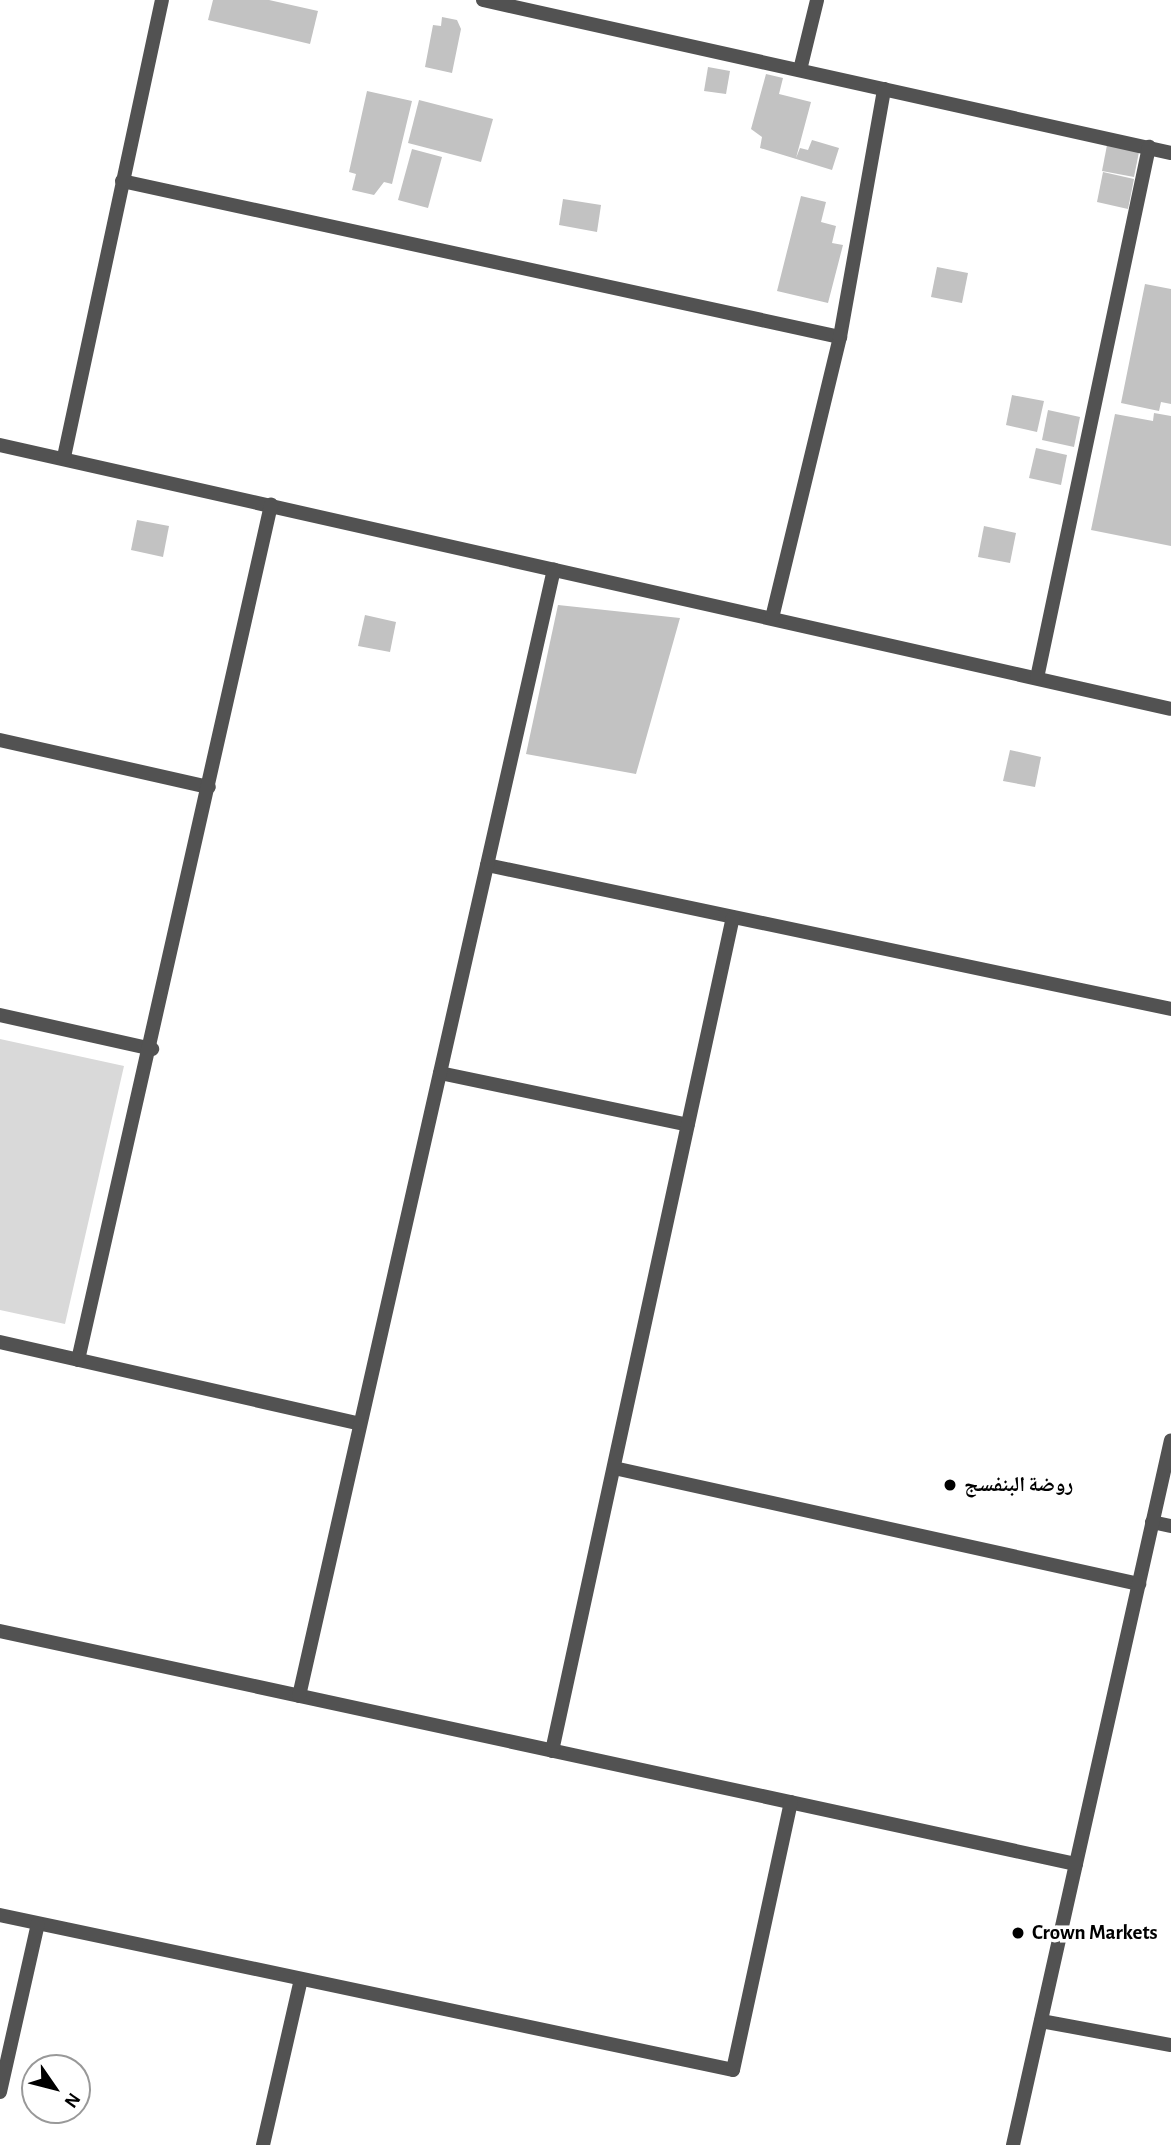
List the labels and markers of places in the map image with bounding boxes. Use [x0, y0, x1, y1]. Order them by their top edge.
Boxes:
place label: روضة البنفسج [964, 1472, 1073, 1498]
marker: روضة البنفسج [942, 1477, 958, 1493]
place label: Crown Markets [1032, 1920, 1158, 1946]
marker: Crown Markets [1010, 1925, 1026, 1941]

